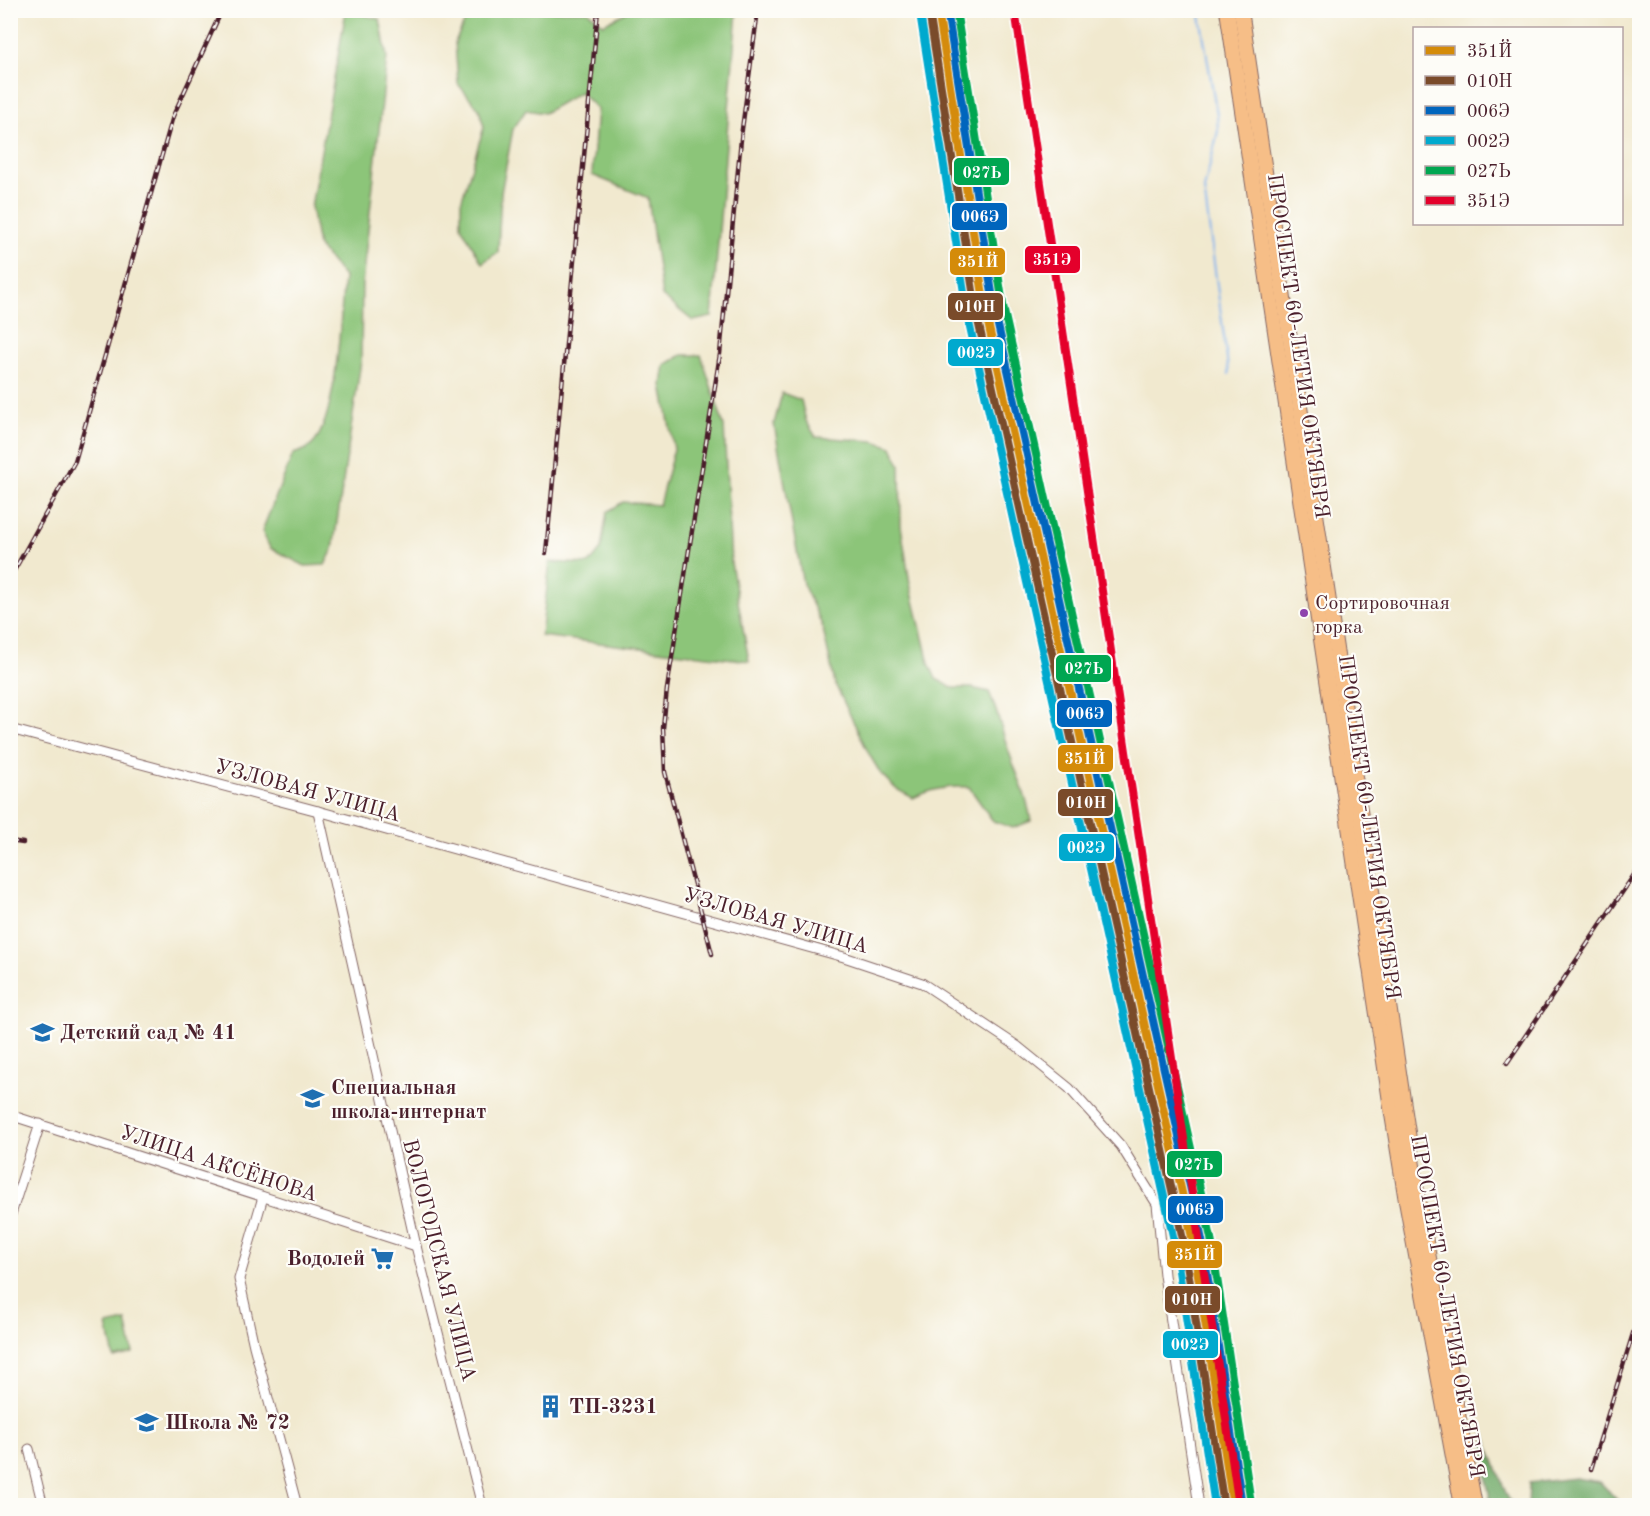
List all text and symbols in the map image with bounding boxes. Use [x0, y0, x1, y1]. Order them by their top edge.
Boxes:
legend [1413, 27, 1623, 225]
text: 351Й [1467, 39, 1512, 61]
text: 010Н [1467, 73, 1513, 91]
text: 006Э [1467, 103, 1510, 121]
text: 002Э [1467, 133, 1510, 151]
line badge: 027Ь [953, 157, 1010, 186]
text: 027Ь [1467, 163, 1511, 181]
text: 027Ь [962, 166, 1002, 182]
street label: ПРОСПЕКТ 60-ЛЕТИЯ ОКТЯБРЯ [1263, 172, 1332, 520]
text: 351Э [1467, 193, 1510, 211]
line badge: 006Э [951, 202, 1008, 231]
text: 006Э [961, 210, 999, 226]
line badge: 351Э [1024, 245, 1081, 274]
line badge: 351Й [949, 247, 1006, 276]
text: 351Й [957, 251, 999, 271]
text: 351Э [1033, 253, 1071, 269]
line badge: 010Н [947, 292, 1004, 321]
text: 010Н [954, 300, 996, 316]
line badge: 002Э [947, 338, 1004, 367]
text: 002Э [957, 346, 995, 362]
place label: Сортировочная горка [1315, 594, 1450, 638]
marker: Сортировочная горка [1298, 607, 1310, 619]
street label: ПРОСПЕКТ 60-ЛЕТИЯ ОКТЯБРЯ [1334, 653, 1403, 1001]
line badge: 027Ь [1055, 654, 1112, 683]
text: 027Ь [1064, 662, 1104, 678]
line badge: 006Э [1056, 699, 1113, 728]
text: 006Э [1066, 707, 1104, 723]
line badge: 351Й [1057, 744, 1114, 773]
text: 351Й [1064, 748, 1106, 768]
street label: УЗЛОВАЯ УЛИЦА [212, 757, 403, 826]
line badge: 010Н [1057, 788, 1114, 817]
text: 010Н [1065, 796, 1107, 812]
line badge: 002Э [1058, 833, 1115, 862]
text: 002Э [1067, 841, 1105, 857]
street label: УЗЛОВАЯ УЛИЦА [681, 885, 870, 958]
school or university icon: Детский сад № 41 [29, 1019, 55, 1045]
place label: Детский сад № 41 [60, 1023, 236, 1044]
place label: Специальная школа-интернат [331, 1078, 486, 1123]
school or university icon: Специальная школа-интернат [300, 1086, 326, 1112]
street label: УЛИЦА АКСЁНОВА [117, 1119, 321, 1206]
street label: ПРОСПЕКТ 60-ЛЕТИЯ ОКТЯБРЯ [1406, 1133, 1487, 1480]
street label: ВОЛОГОДСКАЯ УЛИЦА [398, 1137, 479, 1384]
line badge: 027Ь [1166, 1150, 1223, 1178]
text: 027Ь [1174, 1158, 1214, 1174]
line badge: 006Э [1167, 1195, 1224, 1224]
text: 006Э [1176, 1203, 1214, 1219]
line badge: 351Й [1166, 1240, 1223, 1269]
text: 351Й [1174, 1244, 1216, 1264]
supermarket icon: Водолей [370, 1245, 396, 1271]
place label: Водолей [287, 1249, 365, 1270]
line badge: 010Н [1164, 1285, 1221, 1314]
text: 010Н [1171, 1293, 1213, 1309]
line badge: 002Э [1162, 1330, 1219, 1359]
text: 002Э [1171, 1338, 1209, 1354]
building icon: ТП-3231 [538, 1393, 564, 1419]
place label: ТП-3231 [569, 1397, 658, 1418]
school or university icon: Школа № 72 [134, 1409, 160, 1435]
place label: Школа № 72 [165, 1413, 290, 1434]

